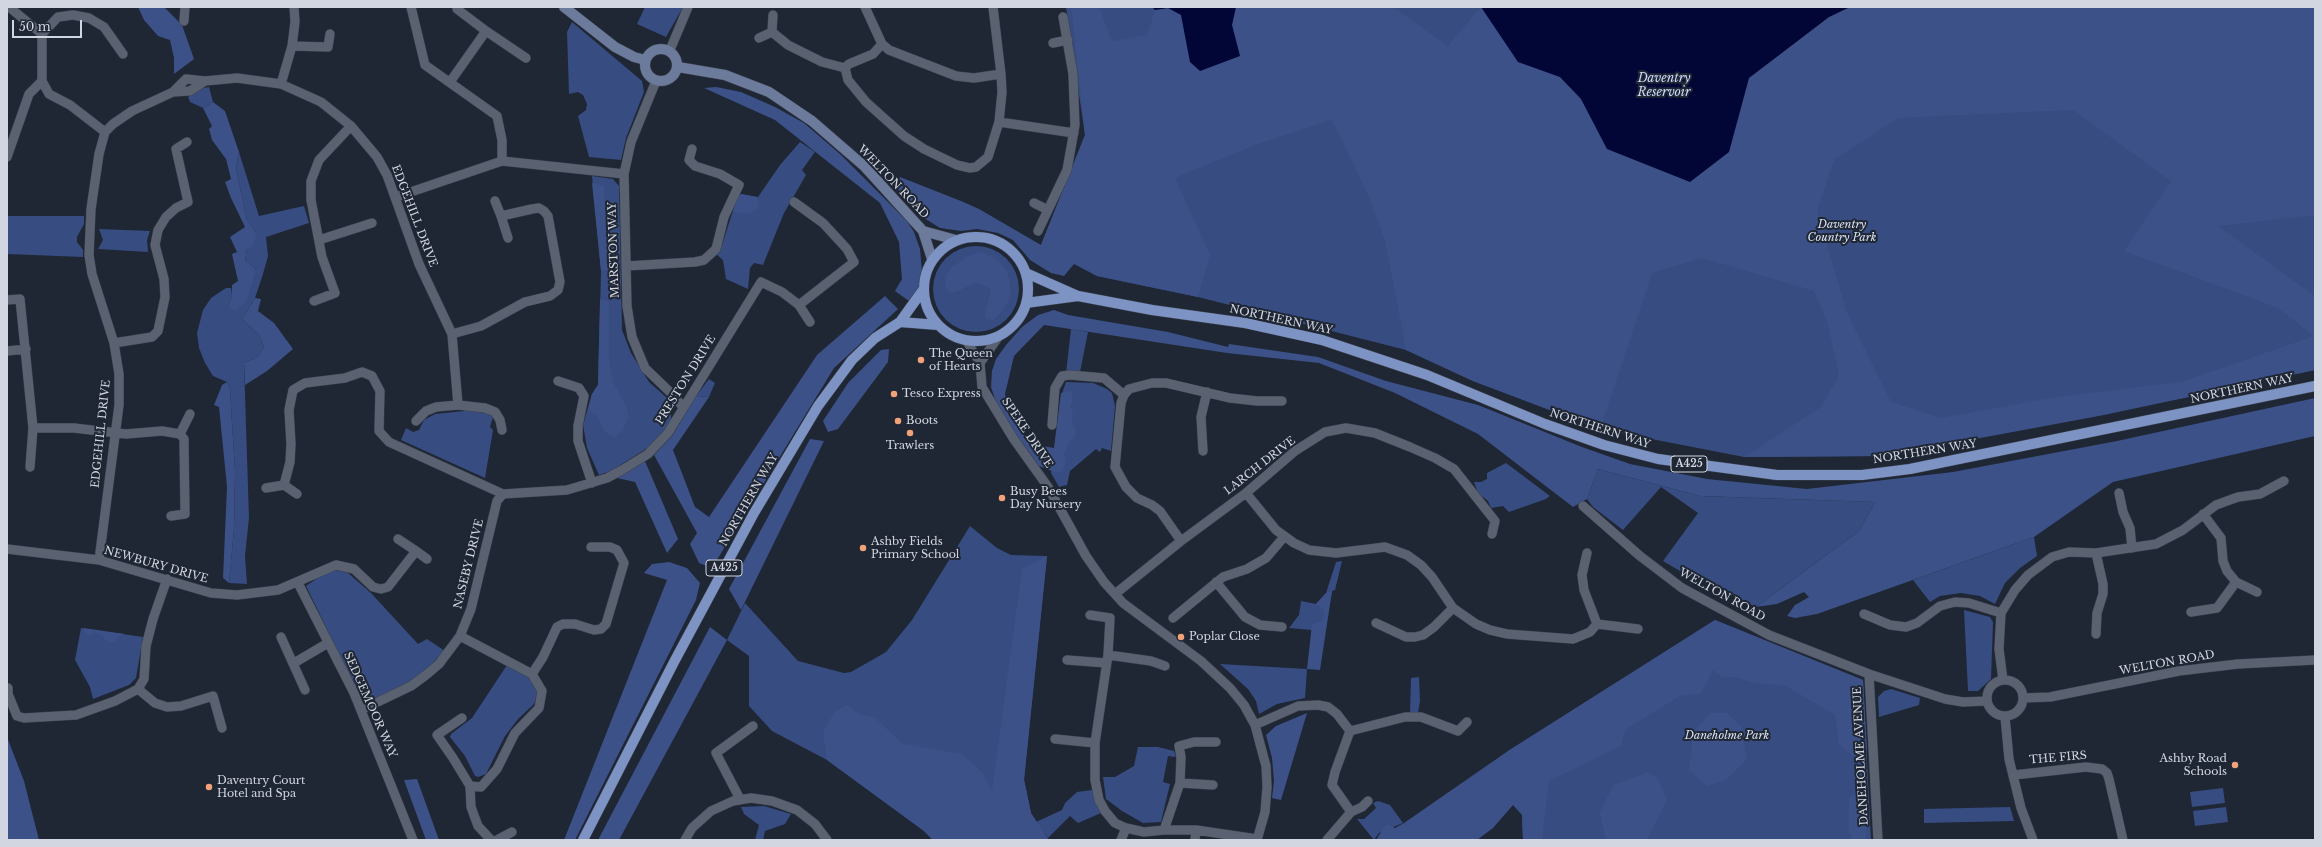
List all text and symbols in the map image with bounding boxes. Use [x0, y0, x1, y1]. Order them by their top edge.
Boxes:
scale bar [14, 12, 84, 38]
text: 50 m [19, 19, 51, 34]
water label: Daventry Reservoir [1637, 72, 1691, 100]
street label: WELTON ROAD [855, 143, 931, 221]
street label: EDGEHILL DRIVE [388, 163, 440, 269]
street label: MARSTON WAY [606, 202, 622, 298]
park label: Daventry Country Park [1808, 218, 1876, 244]
street label: NORTHERN WAY [1228, 303, 1334, 337]
street label: PRESTON DRIVE [653, 333, 719, 427]
place label: The Queen of Hearts [929, 347, 993, 373]
marker: The Queen of Hearts [916, 355, 926, 365]
street label: NORTHERN WAY [2189, 372, 2295, 406]
street label: EDGEHILL DRIVE [89, 379, 113, 489]
place label: Tesco Express [902, 387, 981, 401]
marker: Tesco Express [889, 389, 899, 399]
street label: SPEKE DRIVE [999, 395, 1055, 471]
street label: NORTHERN WAY [1548, 406, 1652, 452]
place label: Boots [906, 414, 938, 428]
marker: Boots [893, 416, 903, 426]
marker: Trawlers [905, 428, 915, 438]
street label: LARCH DRIVE [1222, 434, 1298, 498]
street label: NORTHERN WAY [1872, 437, 1978, 467]
place label: Trawlers [886, 439, 934, 453]
street label: NORTHERN WAY [717, 451, 781, 549]
road number: A425 [1671, 456, 1707, 472]
place label: Busy Bees Day Nursery [1010, 485, 1082, 511]
marker: Busy Bees Day Nursery [997, 493, 1007, 503]
street label: NASEBY DRIVE [451, 518, 487, 610]
place label: Ashby Fields Primary School [871, 535, 959, 561]
marker: Ashby Fields Primary School [858, 543, 868, 553]
street label: NEWBURY DRIVE [102, 544, 210, 586]
road number: A425 [706, 560, 742, 576]
street label: WELTON ROAD [1677, 566, 1767, 624]
place label: Poplar Close [1189, 630, 1260, 644]
marker: Poplar Close [1176, 632, 1186, 642]
street label: WELTON ROAD [2118, 648, 2216, 678]
street label: SEDGEMOOR WAY [341, 650, 399, 760]
street label: DANEHOLME AVENUE [1851, 686, 1871, 826]
park label: Daneholme Park [1685, 729, 1769, 743]
street label: THE FIRS [2029, 749, 2087, 767]
place label: Ashby Road Schools [2159, 752, 2227, 778]
marker: Ashby Road Schools [2230, 760, 2240, 770]
place label: Daventry Court Hotel and Spa [217, 774, 305, 800]
marker: Daventry Court Hotel and Spa [204, 782, 214, 792]

